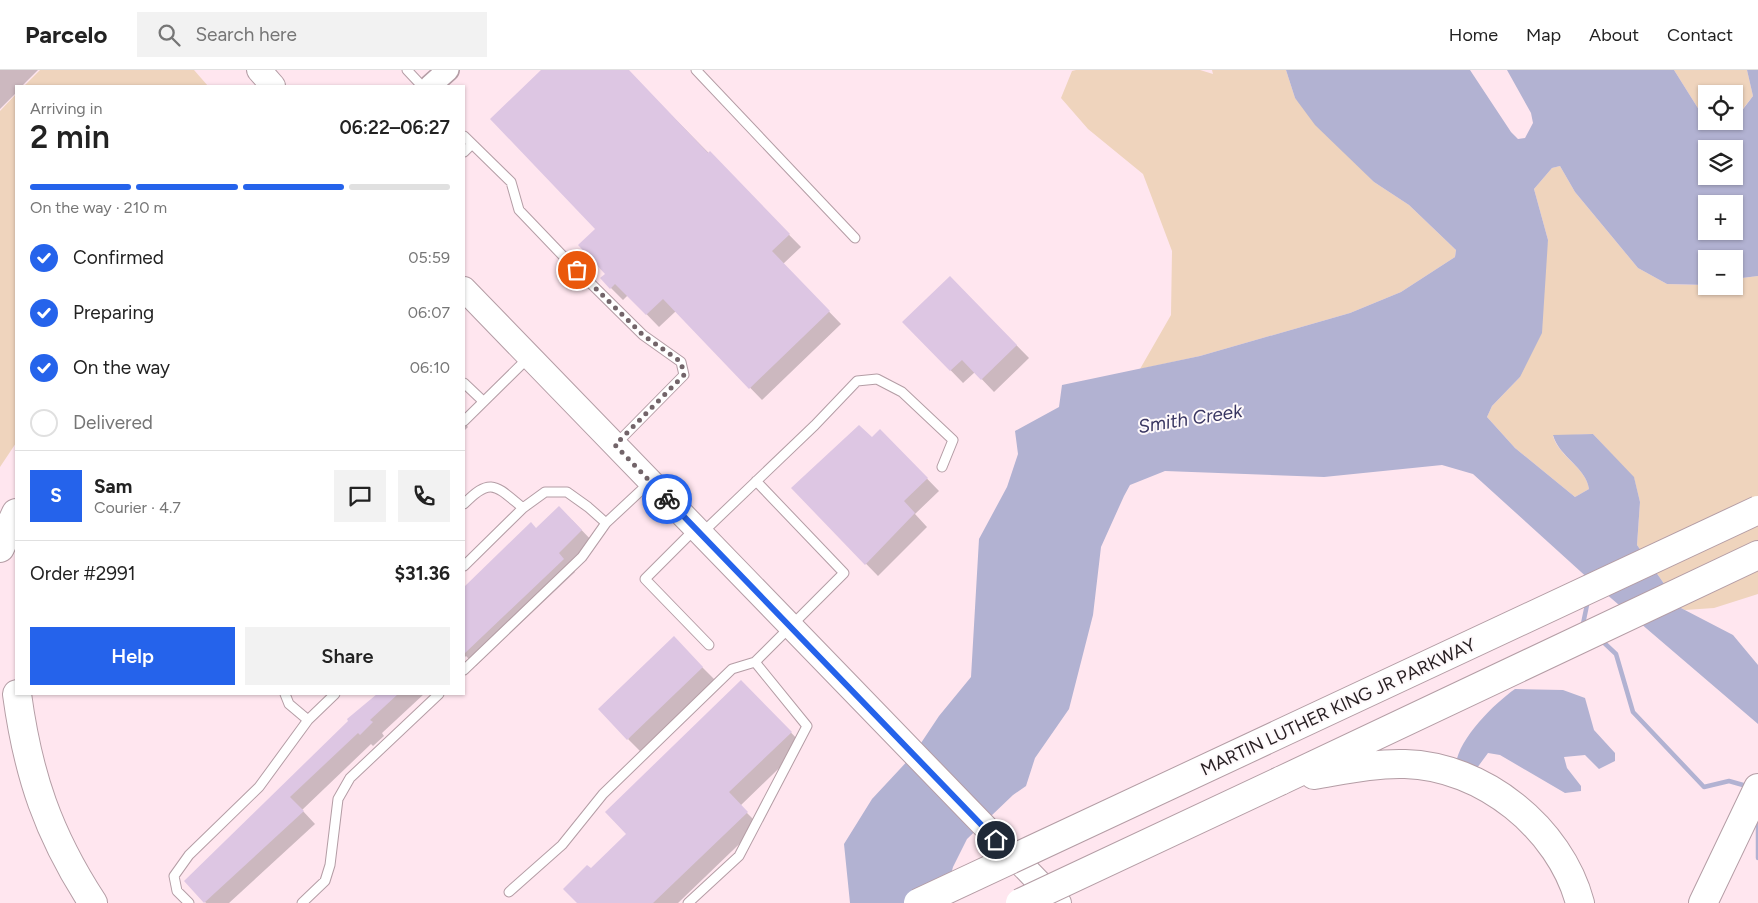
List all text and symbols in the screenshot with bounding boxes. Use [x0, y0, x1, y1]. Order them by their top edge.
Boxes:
search box [137, 12, 487, 57]
text: Parcelo [25, 20, 107, 49]
icon: search [155, 21, 183, 49]
text: Search here [195, 23, 297, 46]
text: Home [1449, 24, 1498, 46]
text: Map [1526, 24, 1561, 46]
text: About [1589, 24, 1639, 46]
text: Contact [1667, 24, 1733, 46]
map controls [1698, 85, 1743, 295]
button: locate [1698, 85, 1743, 130]
text: Arriving in [30, 99, 102, 118]
text: 06:22–06:27 [340, 116, 450, 139]
text: 2 min [30, 118, 110, 156]
button: layers [1698, 140, 1743, 185]
button: + [1698, 195, 1743, 240]
text: On the way · 210 m [30, 198, 167, 217]
icon: check [30, 244, 58, 272]
text: Confirmed [73, 246, 164, 269]
text: 05:59 [408, 248, 450, 267]
pin [556, 249, 598, 291]
button: − [1698, 250, 1743, 295]
icon: bag [563, 256, 591, 284]
icon: check [30, 299, 58, 327]
text: Preparing [73, 301, 154, 324]
text: 06:07 [408, 303, 450, 322]
icon: check [30, 354, 58, 382]
text: On the way [73, 356, 170, 379]
text: 06:10 [410, 358, 450, 377]
water label: Smith Creek [1136, 399, 1245, 438]
text: Delivered [73, 411, 153, 434]
button: chat [334, 470, 386, 522]
button: phone [398, 470, 450, 522]
courier [642, 474, 692, 524]
text: Sam [94, 475, 132, 498]
text: S [50, 484, 62, 507]
icon: bike [653, 485, 681, 513]
text: Courier · 4.7 [94, 498, 181, 517]
text: Order #2991 [30, 562, 136, 585]
text: $31.36 [395, 562, 450, 585]
button: Help [30, 627, 235, 685]
button: Share [245, 627, 450, 685]
street label: MARTIN LUTHER KING JR PARKWAY [1197, 633, 1479, 781]
pin [975, 819, 1017, 861]
icon: home [982, 826, 1010, 854]

